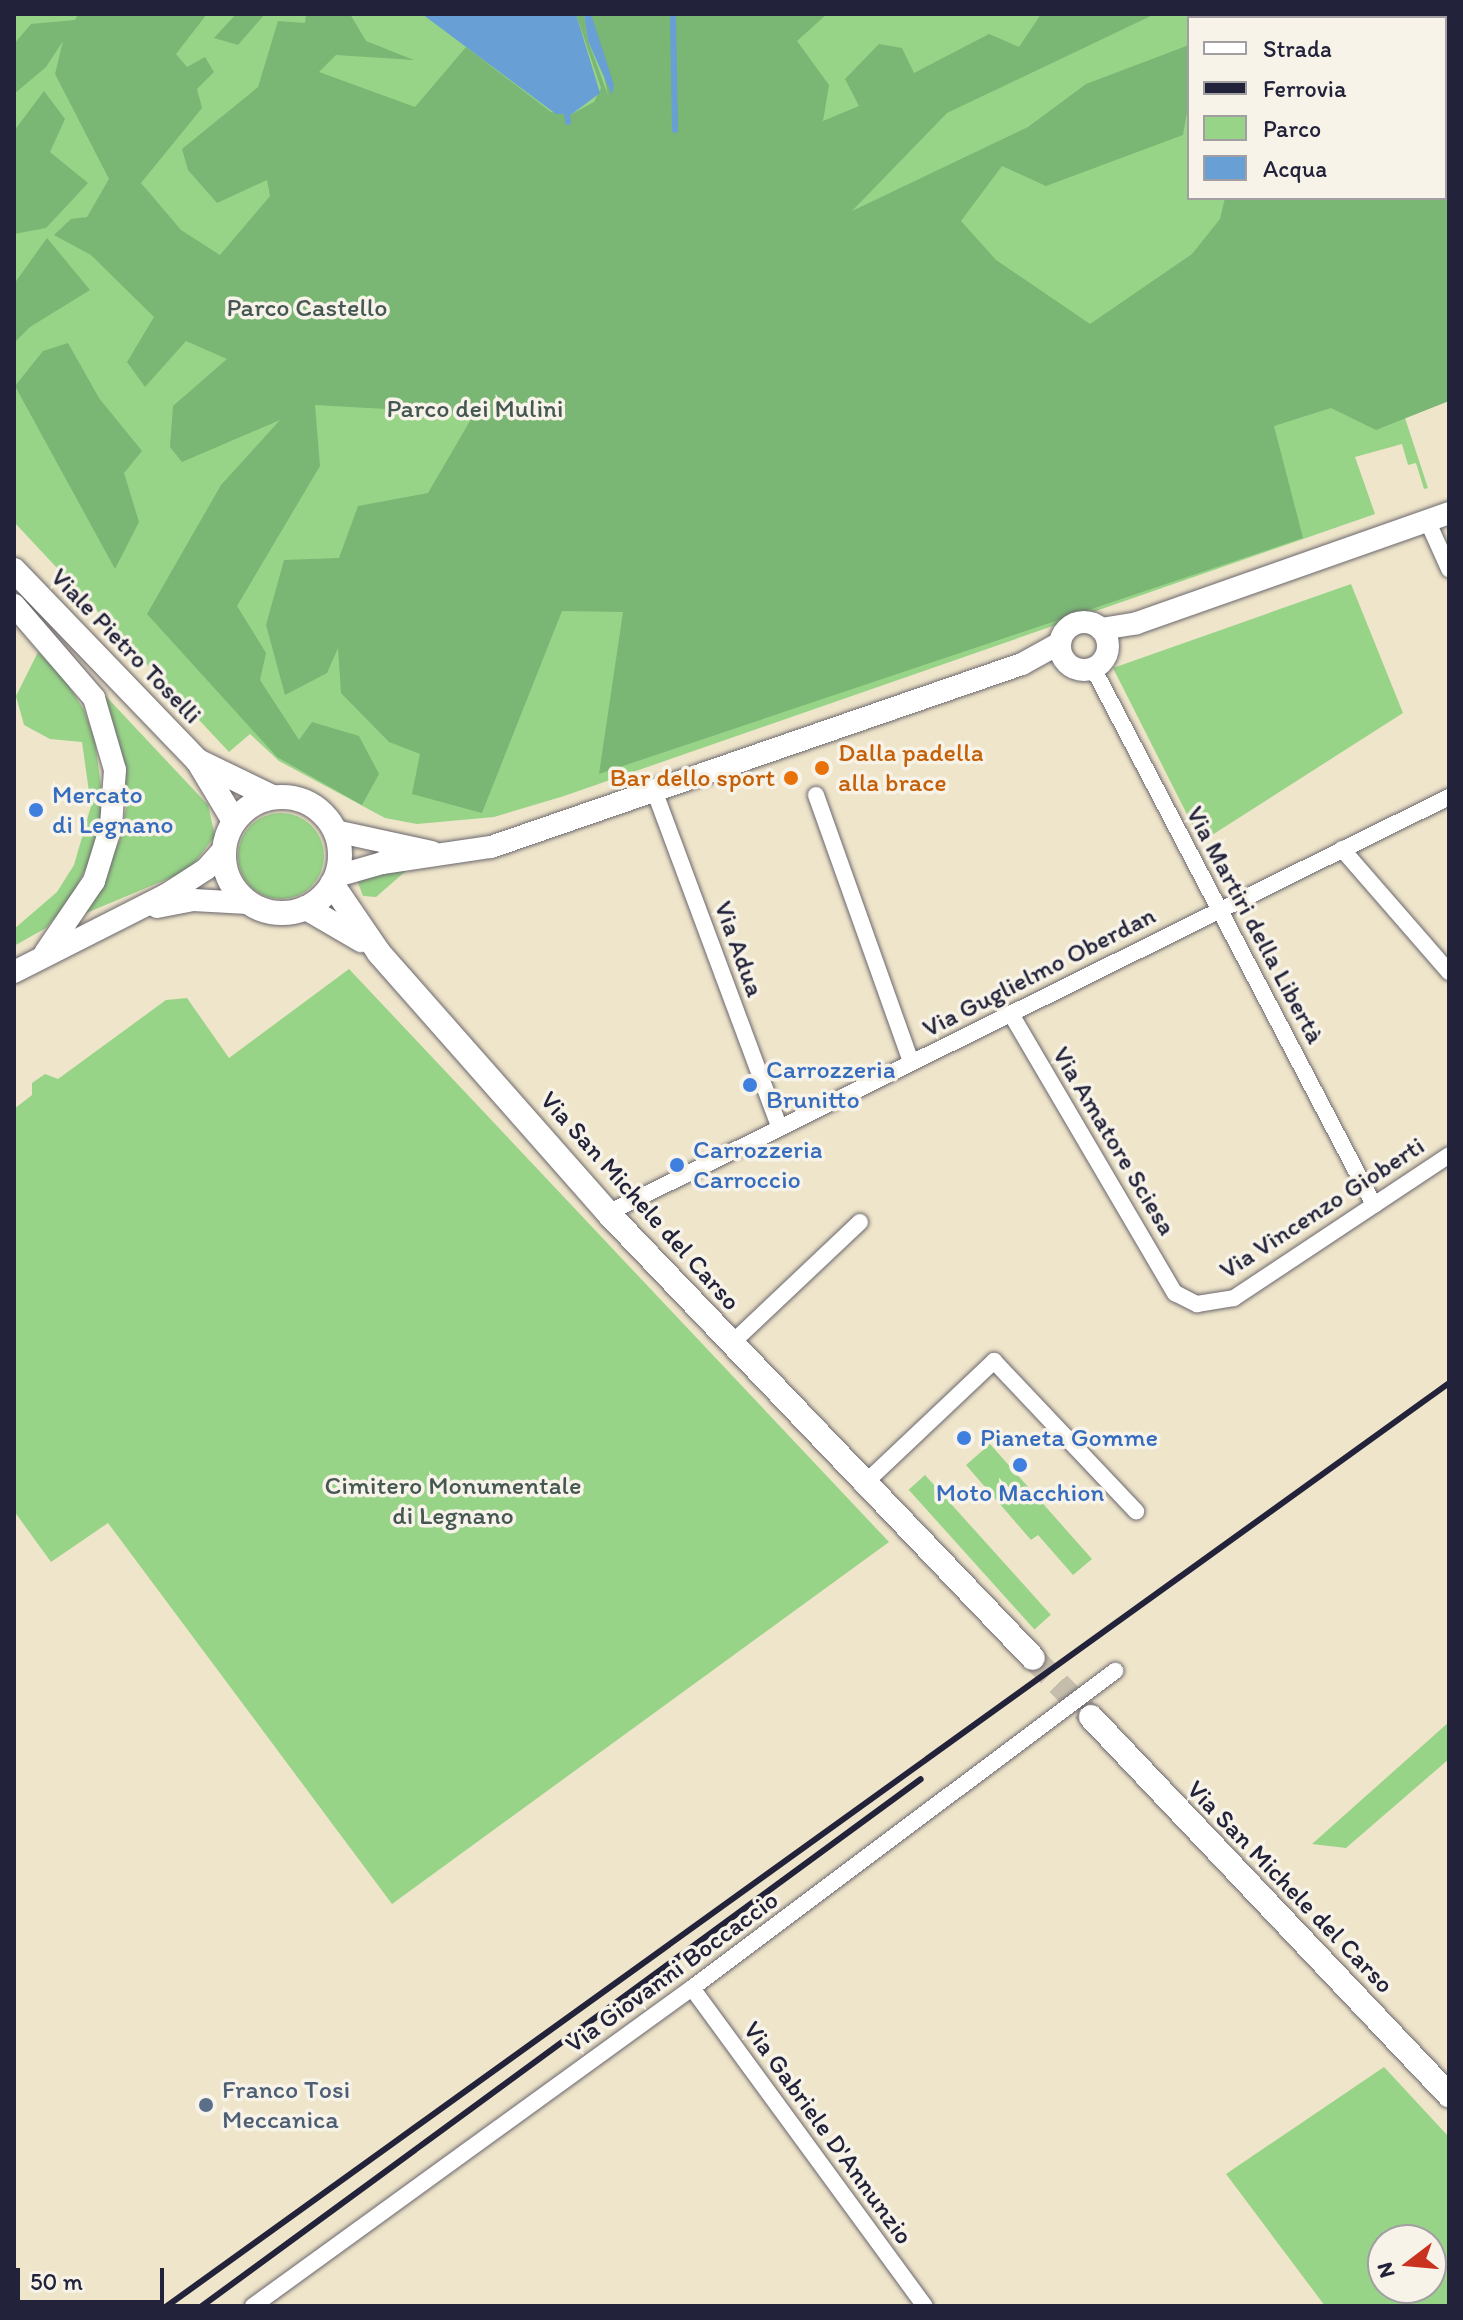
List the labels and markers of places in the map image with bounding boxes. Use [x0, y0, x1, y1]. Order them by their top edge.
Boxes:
place label: Dalla padella alla brace [838, 737, 984, 798]
marker: Dalla padella alla brace [813, 759, 831, 777]
place label: Bar dello sport [610, 762, 775, 794]
marker: Bar dello sport [782, 769, 800, 787]
place label: Mercato di Legnano [52, 779, 172, 840]
marker: Mercato di Legnano [27, 801, 45, 819]
place label: Carrozzeria Brunitto [766, 1054, 896, 1116]
marker: Carrozzeria Brunitto [741, 1076, 759, 1094]
place label: Carrozzeria Carroccio [693, 1134, 823, 1196]
marker: Carrozzeria Carroccio [668, 1156, 686, 1174]
place label: Pianeta Gomme [980, 1422, 1157, 1454]
marker: Pianeta Gomme [955, 1429, 973, 1447]
marker: Moto Macchion [1011, 1456, 1029, 1474]
place label: Moto Macchion [936, 1477, 1104, 1509]
place label: Franco Tosi Meccanica [222, 2074, 348, 2136]
marker: Franco Tosi Meccanica [197, 2096, 215, 2114]

